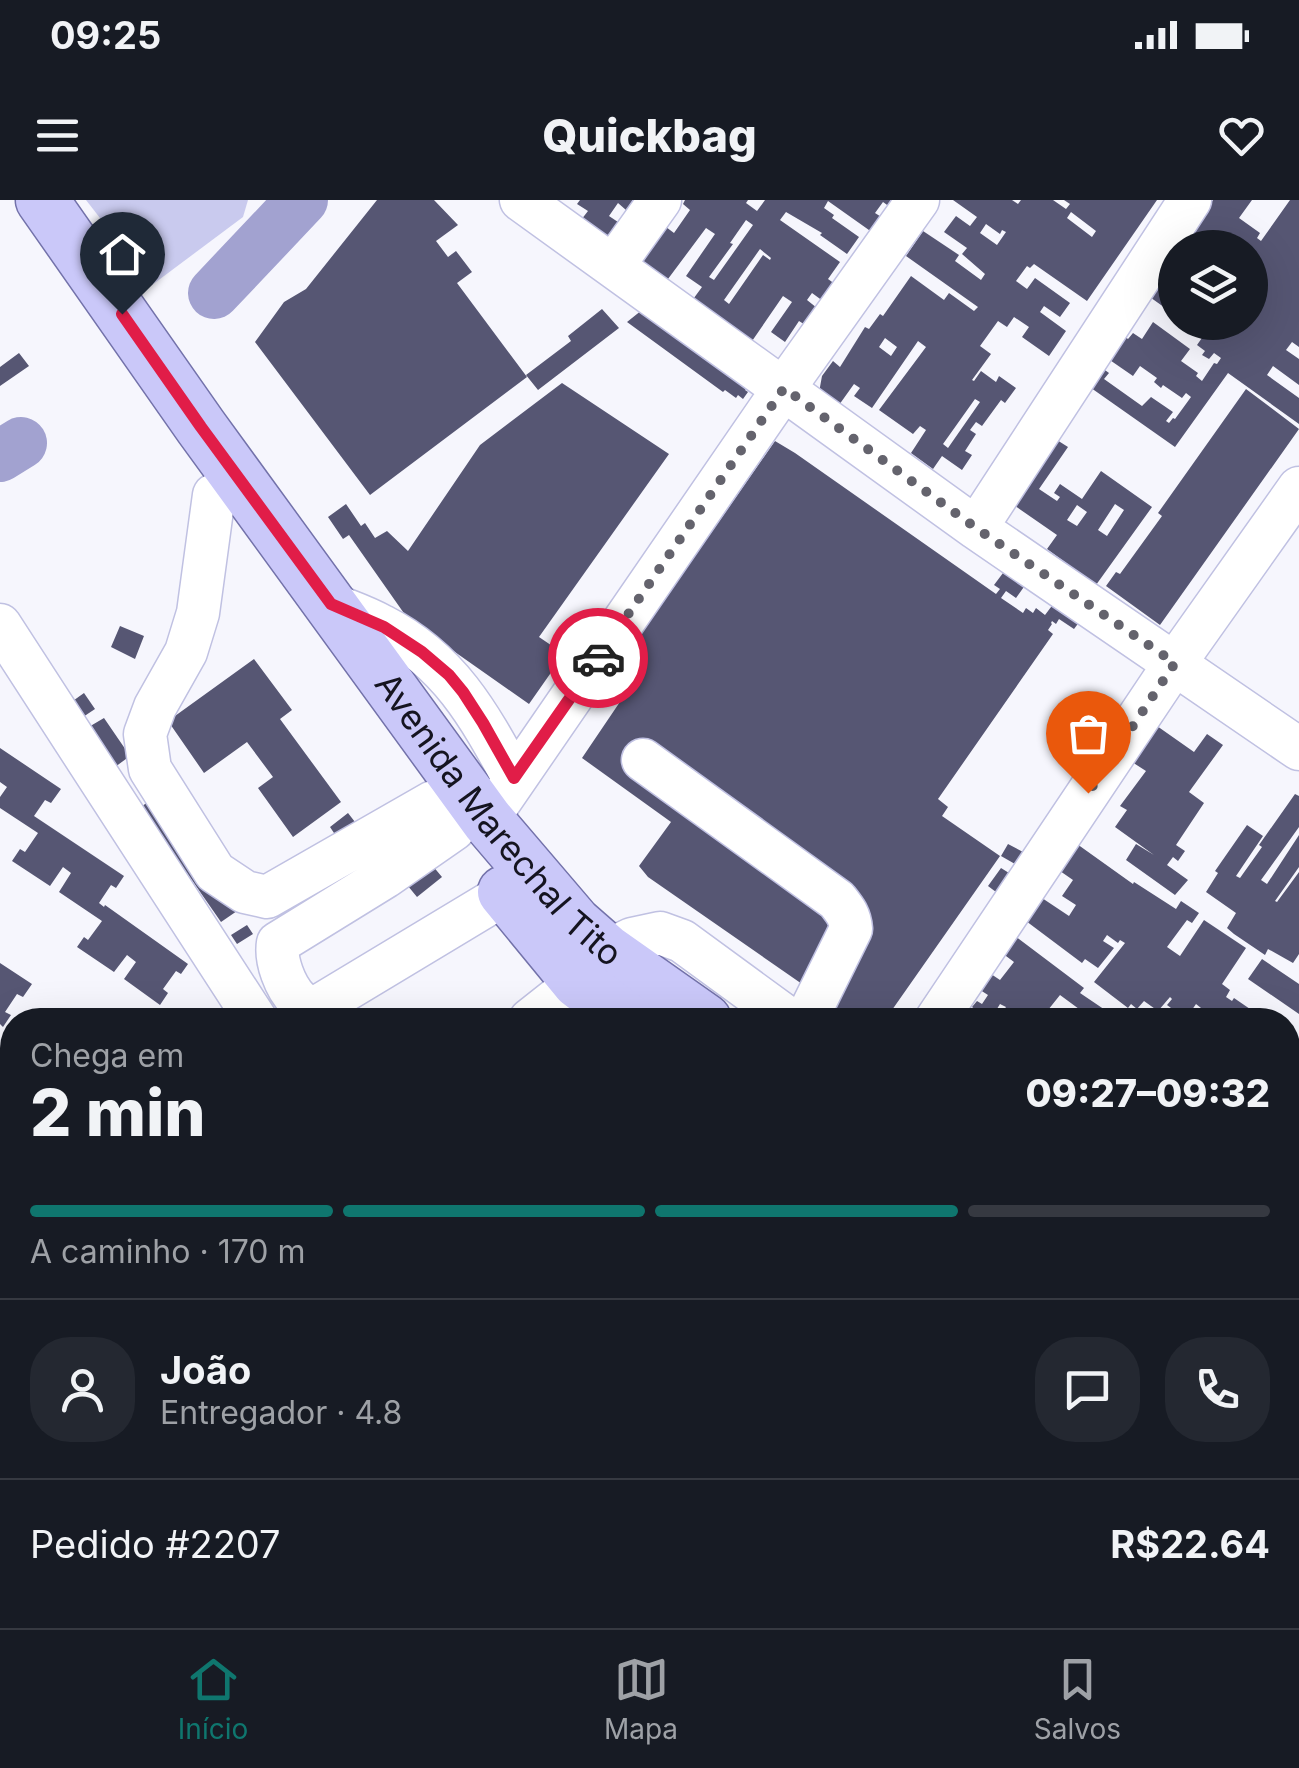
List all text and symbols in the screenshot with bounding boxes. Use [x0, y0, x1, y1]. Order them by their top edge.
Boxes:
text: 09:25 [50, 12, 161, 58]
icon: menu [30, 108, 85, 163]
text: Quickbag [542, 108, 757, 163]
icon: heart [1214, 108, 1269, 163]
pin [80, 212, 165, 315]
icon: home [95, 227, 150, 282]
map controls [1158, 230, 1268, 340]
button: layers [1158, 230, 1268, 340]
courier [548, 608, 648, 708]
icon: car [571, 631, 626, 686]
street label: Avenida Marechal Tito [367, 664, 630, 975]
pin [1046, 691, 1131, 794]
icon: bag [1061, 706, 1116, 761]
text: Chega em [30, 1036, 184, 1075]
text: 09:27–09:32 [1026, 1070, 1270, 1116]
text: 2 min [30, 1073, 206, 1152]
text: A caminho · 170 m [30, 1232, 306, 1271]
button: person [30, 1337, 135, 1442]
button: chat [1035, 1337, 1140, 1442]
button: phone [1165, 1337, 1270, 1442]
text: João [160, 1347, 251, 1393]
text: Entregador · 4.8 [160, 1393, 402, 1432]
text: Pedido #2207 [30, 1521, 281, 1567]
text: R$22.64 [1110, 1521, 1270, 1567]
tab: Início [178, 1652, 248, 1746]
tab: Mapa [604, 1652, 678, 1746]
tab: Salvos [1034, 1652, 1121, 1746]

